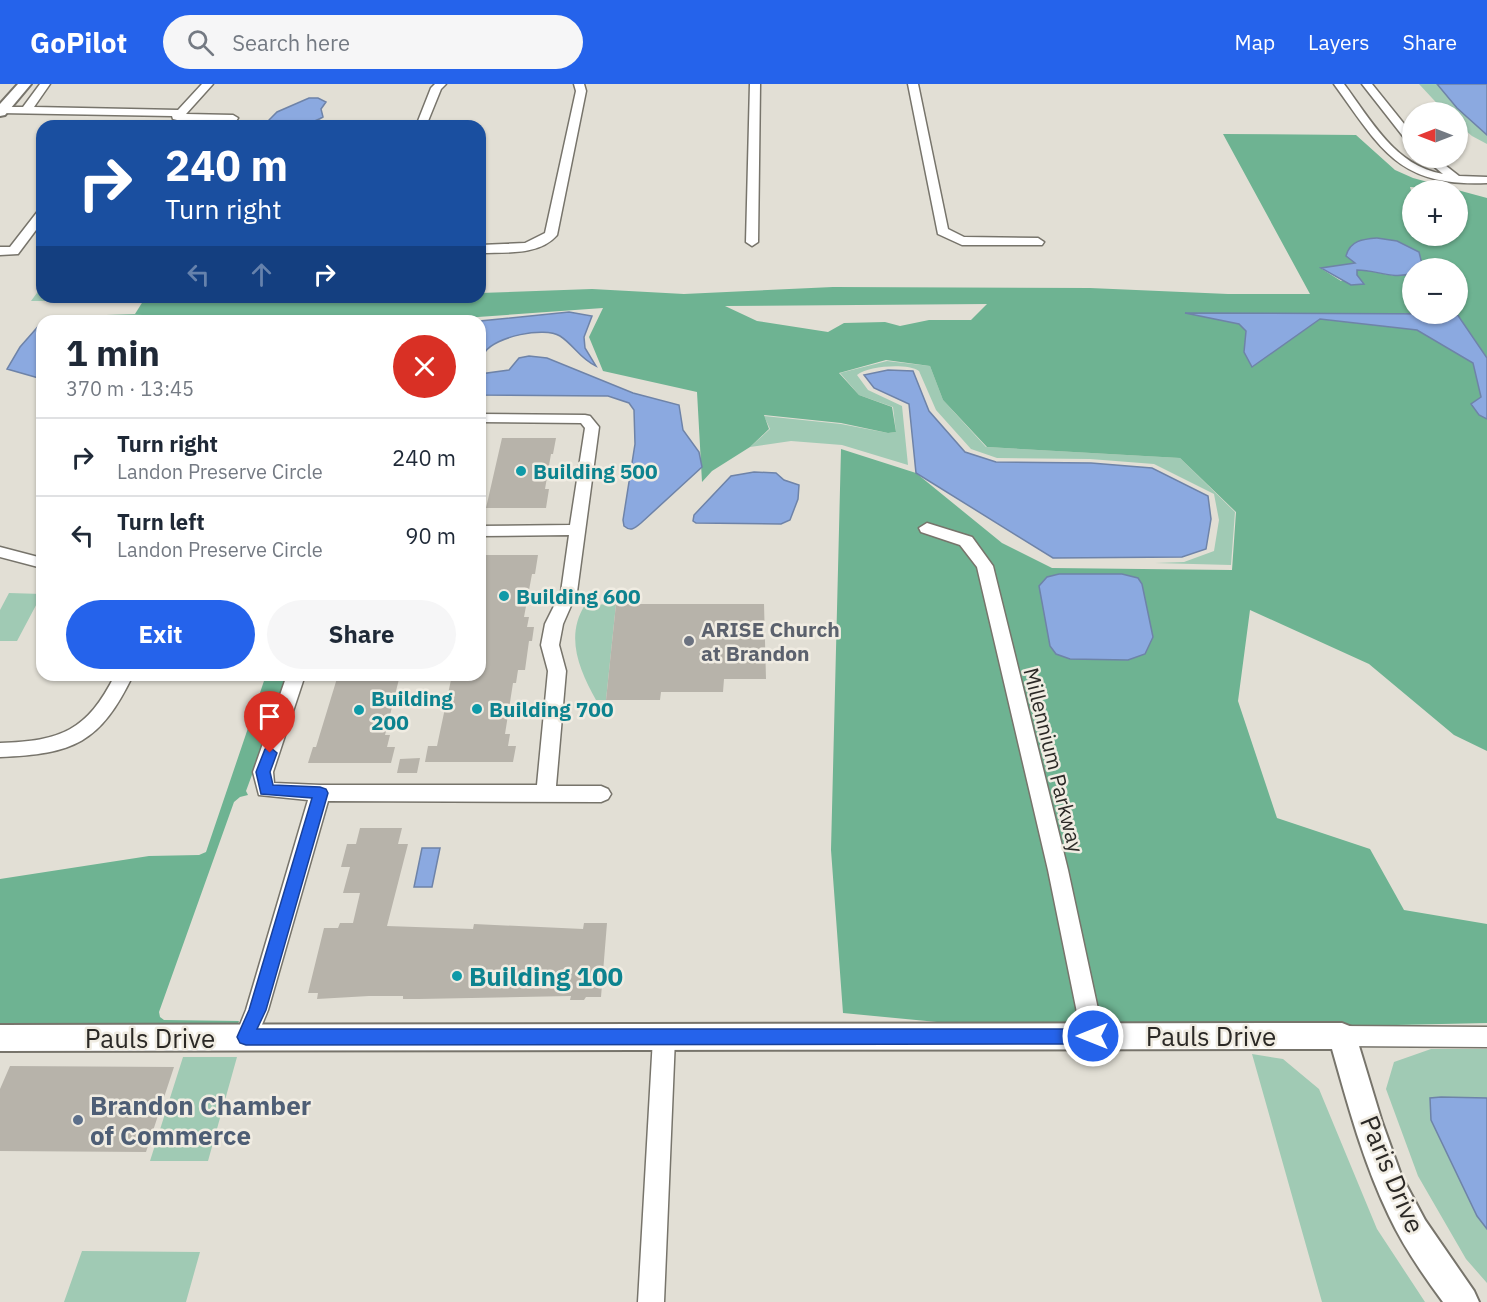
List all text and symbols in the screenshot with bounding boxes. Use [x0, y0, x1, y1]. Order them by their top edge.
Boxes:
search box [163, 15, 583, 69]
text: GoPilot [30, 24, 127, 61]
icon: search [184, 26, 217, 59]
text: Search here [232, 28, 350, 57]
text: Map [1235, 28, 1275, 56]
text: Layers [1308, 28, 1370, 56]
text: Share [1403, 28, 1457, 56]
north arrow [1402, 102, 1468, 168]
map controls [1402, 102, 1468, 324]
text: 240 m [165, 138, 288, 193]
icon: right [66, 144, 144, 222]
button: + [1402, 180, 1468, 246]
text: Turn right [165, 191, 282, 226]
icon: left [182, 258, 215, 291]
icon: ahead [245, 258, 278, 291]
icon: right [308, 258, 341, 291]
button: − [1402, 258, 1468, 324]
text: 1 min [66, 329, 160, 376]
button: close [393, 335, 456, 398]
text: 370 m · 13:45 [66, 375, 194, 402]
text: Turn right [117, 429, 218, 458]
icon: right [66, 441, 99, 474]
text: 240 m [392, 443, 456, 472]
place label: Building 500 [533, 457, 658, 485]
text: Landon Preserve Circle [117, 458, 323, 485]
marker: Building 500 [514, 464, 528, 478]
text: Turn left [117, 507, 205, 536]
icon: left [66, 519, 99, 552]
text: 90 m [405, 521, 456, 550]
text: Landon Preserve Circle [117, 536, 323, 563]
place label: Building 600 [516, 582, 641, 610]
marker: Building 600 [497, 589, 511, 603]
button: Exit [66, 600, 255, 669]
button: Share [267, 600, 456, 669]
place label: ARISE Church at Brandon [701, 615, 840, 667]
marker: ARISE Church at Brandon [682, 634, 696, 648]
street label: Millennium Parkway [1017, 665, 1091, 856]
place label: Building 200 [371, 684, 453, 736]
pin [244, 691, 295, 753]
place label: Building 700 [489, 695, 614, 723]
icon: arrive [253, 700, 286, 733]
marker: Building 700 [470, 702, 484, 716]
marker: Building 200 [352, 703, 366, 717]
place label: Building 100 [469, 959, 623, 993]
marker: Building 100 [450, 969, 464, 983]
position arrow [1061, 1004, 1125, 1068]
street label: Pauls Drive [1146, 1019, 1276, 1053]
street label: Pauls Drive [85, 1021, 215, 1055]
place label: Brandon Chamber of Commerce [90, 1088, 311, 1152]
street label: Paris Drive [1353, 1110, 1433, 1238]
marker: Brandon Chamber of Commerce [71, 1113, 85, 1127]

